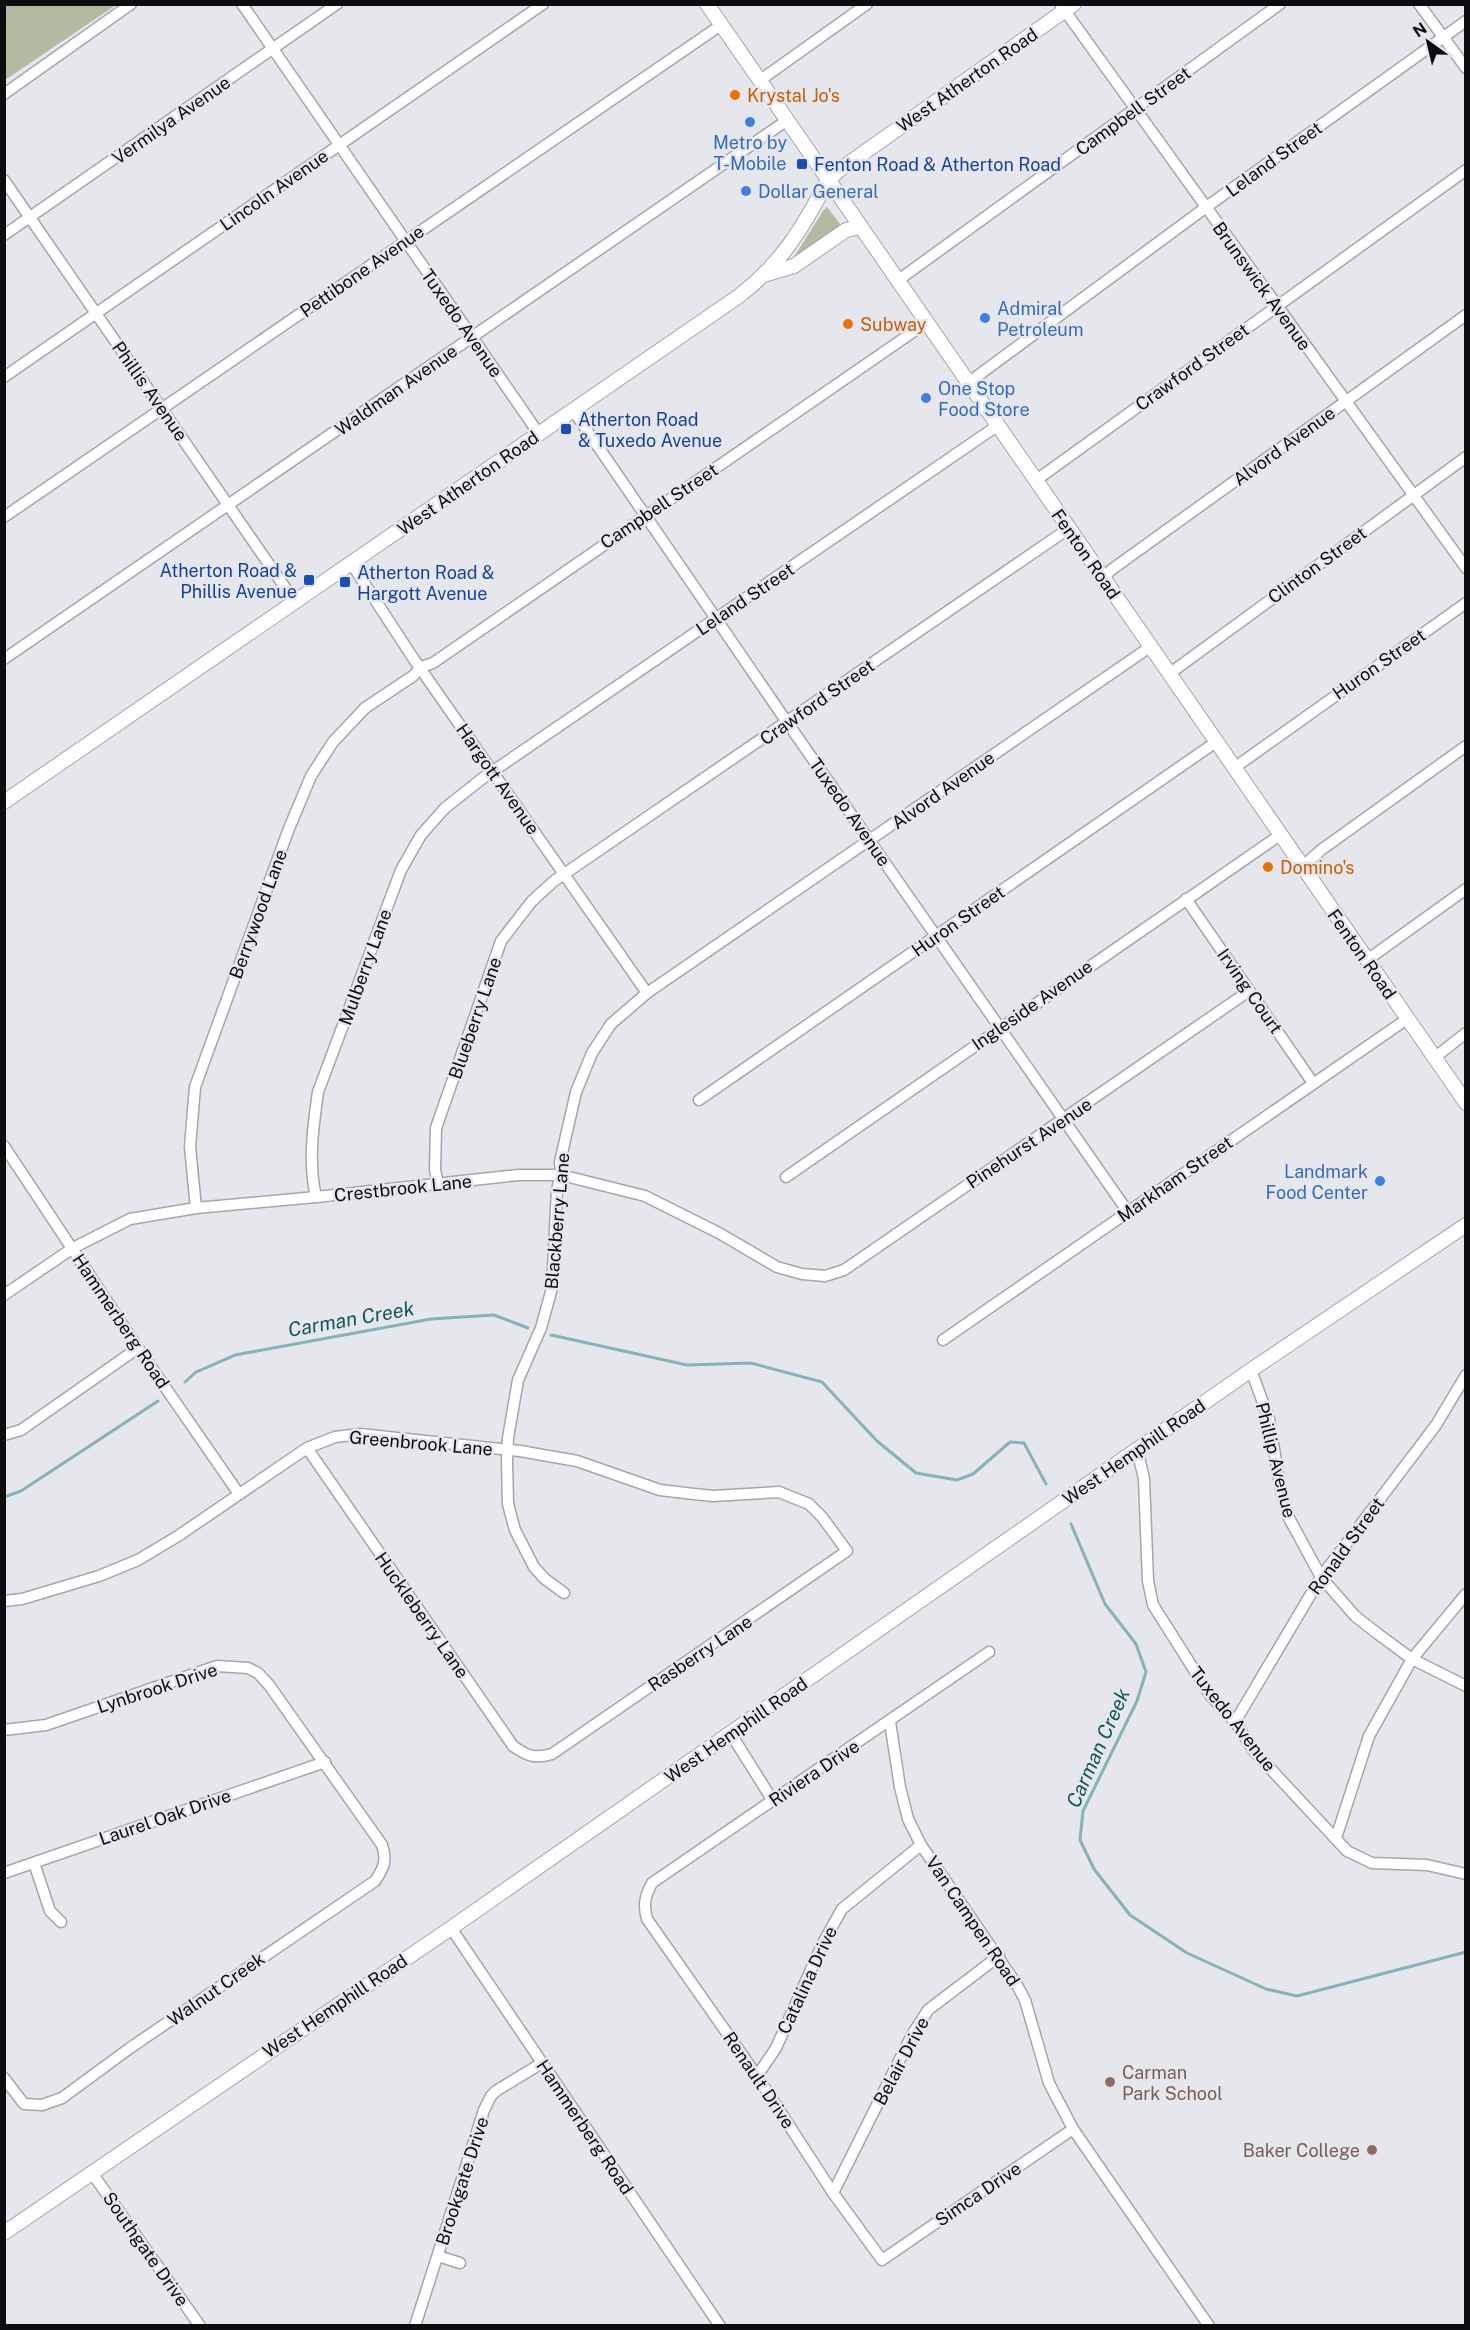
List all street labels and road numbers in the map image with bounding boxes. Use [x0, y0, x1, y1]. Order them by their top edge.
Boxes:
street label: West Atherton Road [892, 23, 1042, 137]
street label: Campbell Street [1071, 62, 1195, 160]
street label: Vermilya Avenue [108, 71, 234, 169]
street label: Leland Street [1222, 117, 1326, 201]
street label: Lincoln Avenue [216, 145, 332, 235]
street label: Brunswick Avenue [1208, 218, 1316, 354]
street label: Pettibone Avenue [296, 220, 428, 322]
street label: Tuxedo Avenue [417, 265, 507, 381]
street label: Crawford Street [1131, 319, 1253, 415]
street label: Phillis Avenue [108, 337, 192, 445]
street label: Waldman Avenue [331, 340, 461, 440]
street label: Alvord Avenue [1229, 402, 1339, 490]
street label: West Atherton Road [393, 426, 543, 540]
street label: Campbell Street [596, 459, 722, 553]
street label: Fenton Road [1047, 505, 1125, 603]
street label: Clinton Street [1264, 522, 1370, 608]
street label: Leland Street [692, 559, 798, 639]
street label: Huron Street [1328, 624, 1430, 704]
street label: Crawford Street [756, 655, 878, 749]
street label: Hargott Avenue [452, 720, 544, 838]
street label: Alvord Avenue [888, 747, 998, 833]
street label: Tuxedo Avenue [805, 754, 895, 870]
street label: Berrywood Lane [225, 846, 291, 982]
street label: Huron Street [907, 881, 1009, 961]
street label: Fenton Road [1323, 905, 1401, 1003]
street label: Mulberry Lane [334, 906, 396, 1028]
street label: Irving Court [1213, 944, 1287, 1038]
street label: Blueberry Lane [444, 954, 506, 1082]
street label: Ingleside Avenue [968, 956, 1096, 1054]
street label: Pinehurst Avenue [962, 1093, 1096, 1193]
street label: Markham Street [1113, 1131, 1237, 1227]
street label: Blackberry Lane [541, 1152, 573, 1290]
street label: Crestbrook Lane [333, 1170, 473, 1206]
street label: Hammerberg Road [68, 1250, 174, 1392]
street label: West Hemphill Road [1059, 1395, 1209, 1509]
street label: Phillip Avenue [1251, 1400, 1301, 1520]
street label: Greenbrook Lane [348, 1426, 494, 1460]
street label: Ronald Street [1304, 1493, 1388, 1599]
street label: Huckleberry Lane [371, 1548, 473, 1682]
street label: Rasberry Lane [644, 1611, 756, 1695]
street label: Lynbrook Drive [94, 1659, 220, 1717]
street label: Tuxedo Avenue [1186, 1662, 1280, 1776]
street label: West Hemphill Road [661, 1673, 811, 1787]
street label: Riviera Drive [765, 1735, 863, 1811]
street label: Laurel Oak Drive [96, 1785, 234, 1849]
street label: Van Campen Road [922, 1852, 1024, 1990]
street label: Catalina Drive [773, 1923, 841, 2037]
street label: Walnut Creek [163, 1948, 269, 2030]
street label: West Hemphill Road [259, 1950, 411, 2062]
street label: Belair Drive [869, 2013, 933, 2109]
street label: Renault Drive [719, 2028, 799, 2132]
street label: Hammerberg Road [532, 2056, 638, 2198]
street label: Brookgate Drive [431, 2114, 493, 2248]
street label: Simca Drive [931, 2158, 1025, 2230]
street label: Southgate Drive [99, 2188, 193, 2310]

